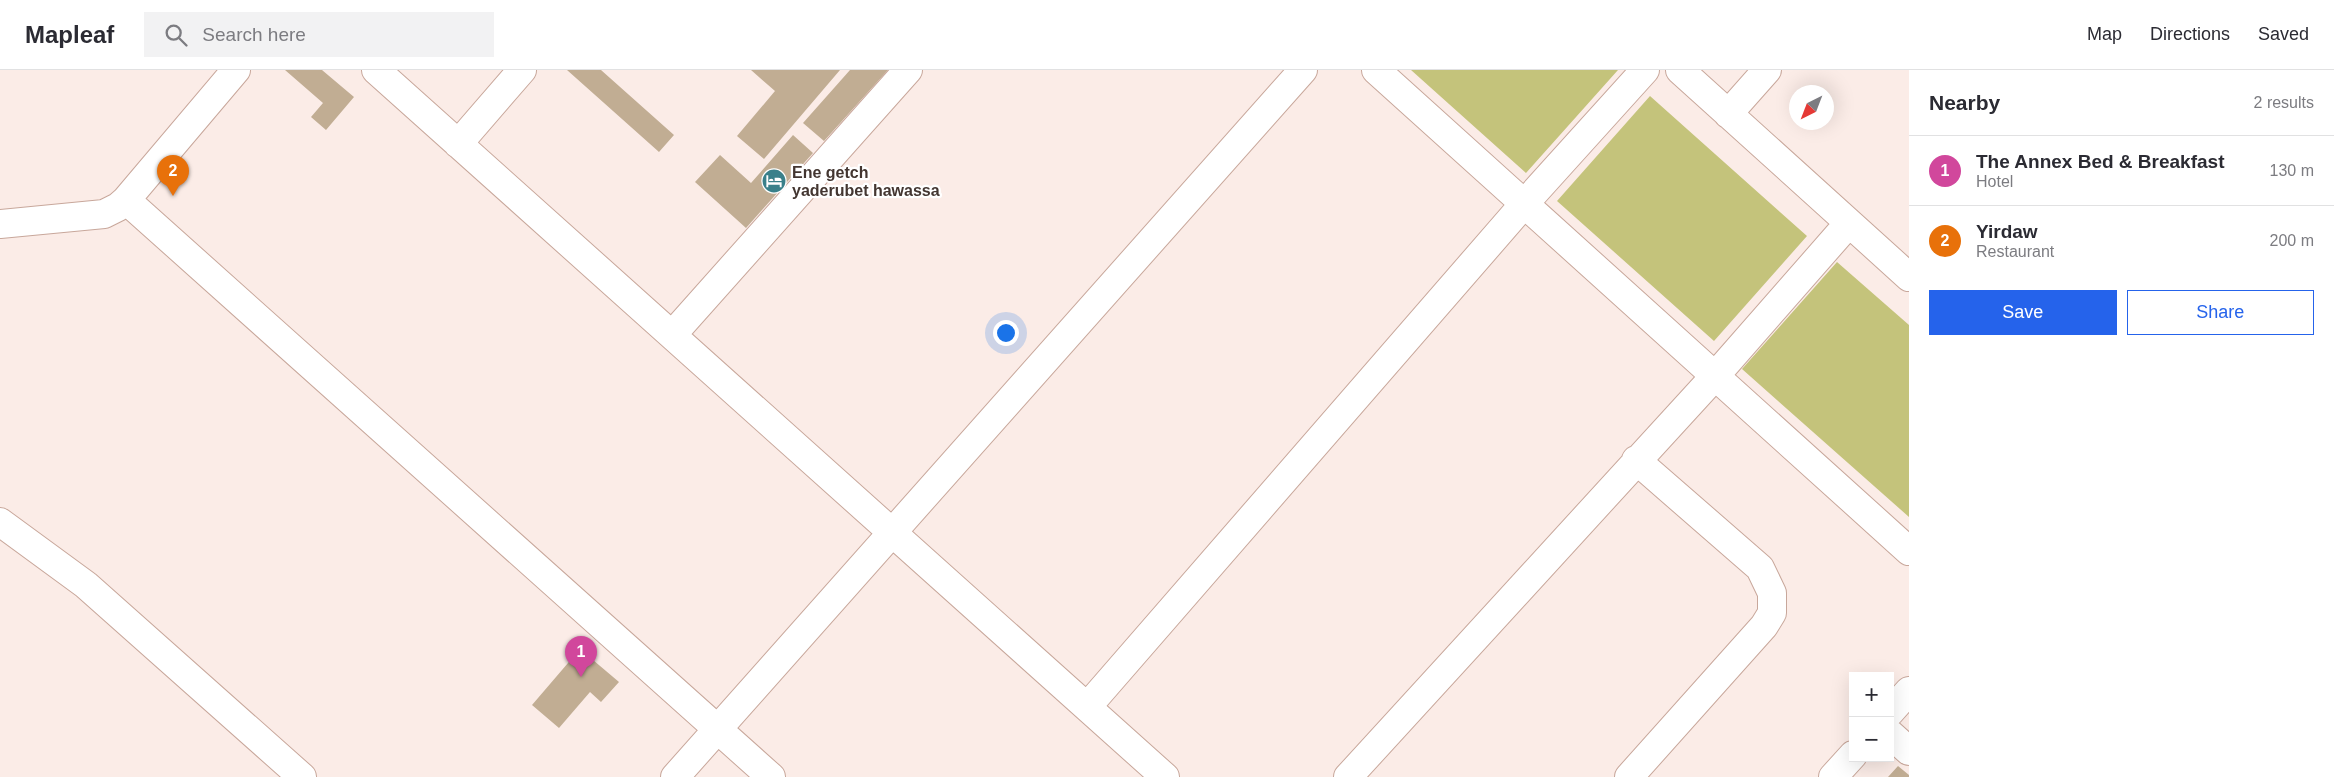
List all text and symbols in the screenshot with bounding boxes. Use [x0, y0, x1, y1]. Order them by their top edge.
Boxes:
search box [144, 12, 494, 57]
text: Mapleaf [25, 21, 114, 48]
icon: search [162, 21, 190, 49]
text: Search here [202, 24, 306, 45]
text: Map [2087, 24, 2122, 44]
text: Directions [2150, 24, 2230, 44]
text: Saved [2258, 24, 2309, 44]
north arrow [1789, 85, 1834, 130]
text: Nearby [1929, 91, 2000, 114]
text: 2 results [2254, 94, 2314, 111]
text: The Annex Bed & Breakfast [1976, 151, 2224, 172]
pin: 2 [157, 155, 189, 196]
text: 1 [1941, 162, 1949, 179]
text: 130 m [2270, 162, 2314, 179]
place label: Ene getch yaderubet hawassa [792, 164, 940, 199]
hotel icon: Ene getch yaderubet hawassa [761, 168, 787, 194]
text: Hotel [1976, 173, 2013, 190]
text: Yirdaw [1976, 221, 2038, 242]
text: 2 [1941, 232, 1949, 249]
text: 200 m [2270, 232, 2314, 249]
text: Restaurant [1976, 243, 2054, 260]
button: Save [1929, 290, 2117, 335]
button: Share [2127, 290, 2314, 335]
your location [993, 320, 1019, 346]
pin: 1 [565, 636, 597, 677]
map controls [1849, 672, 1894, 762]
button: + [1849, 672, 1894, 717]
button: − [1849, 717, 1894, 762]

